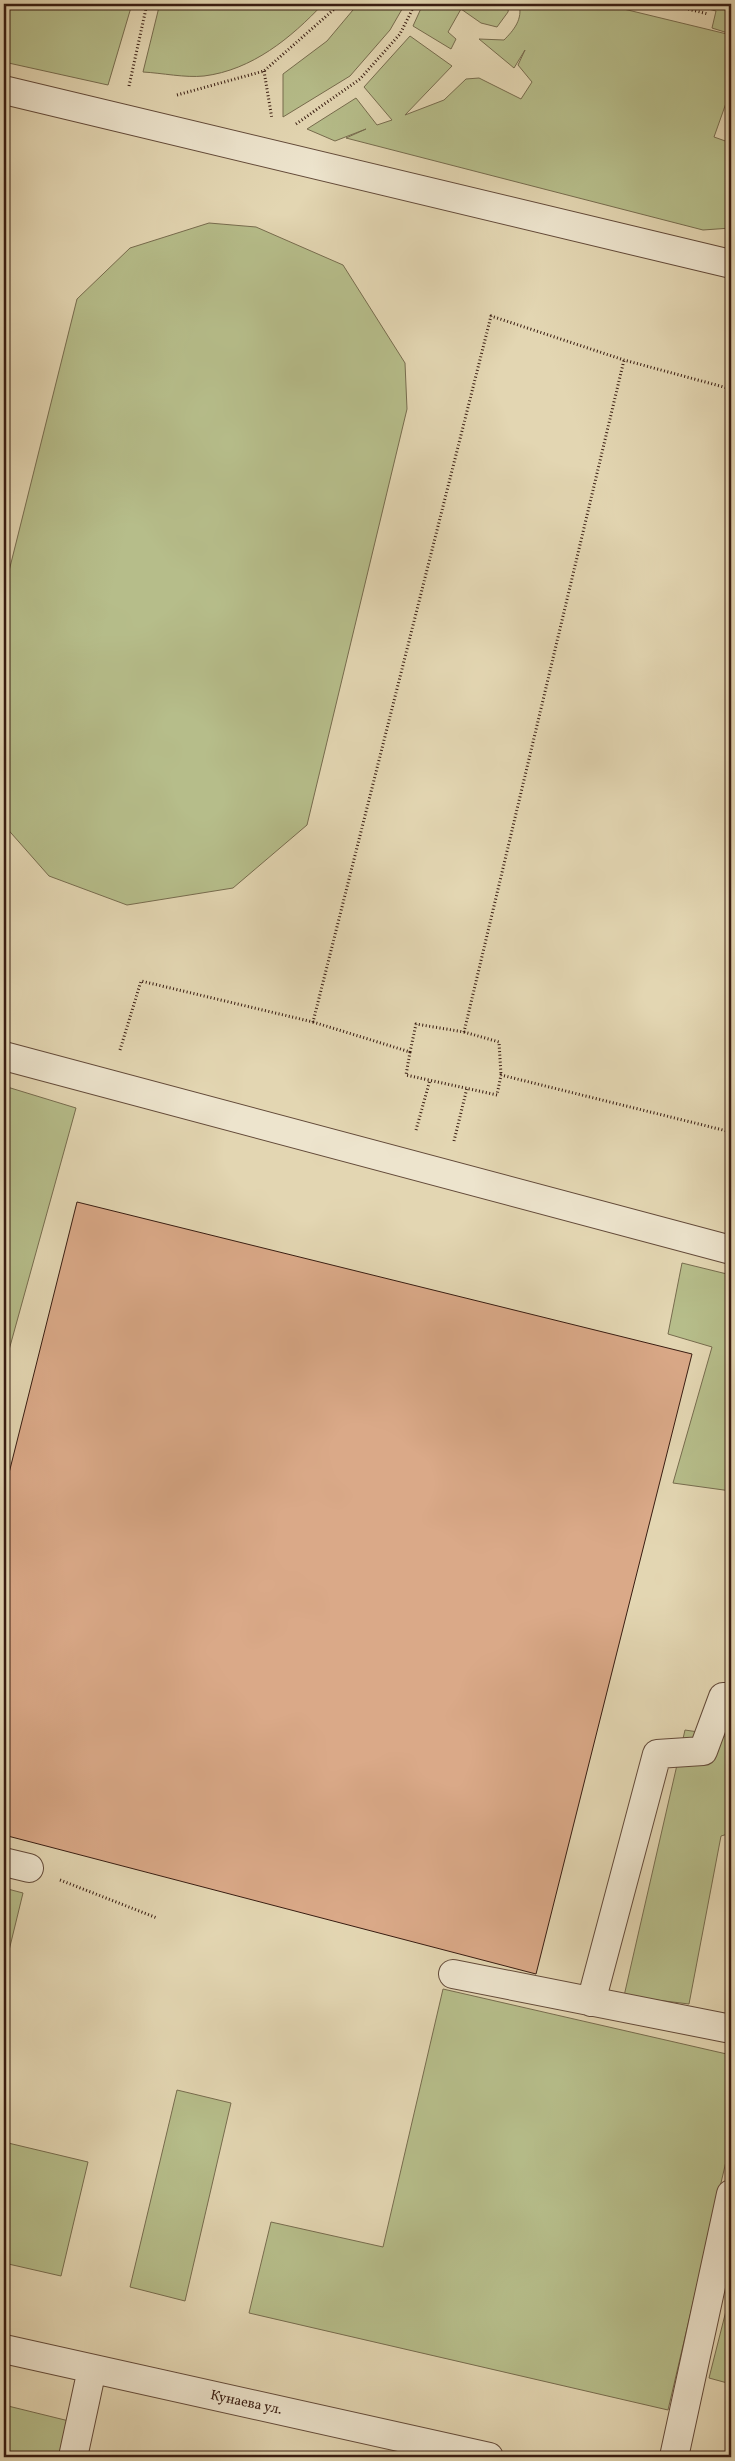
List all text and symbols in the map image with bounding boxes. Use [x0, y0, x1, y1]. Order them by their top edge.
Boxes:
street label: Кунаева ул. [208, 2386, 284, 2420]

